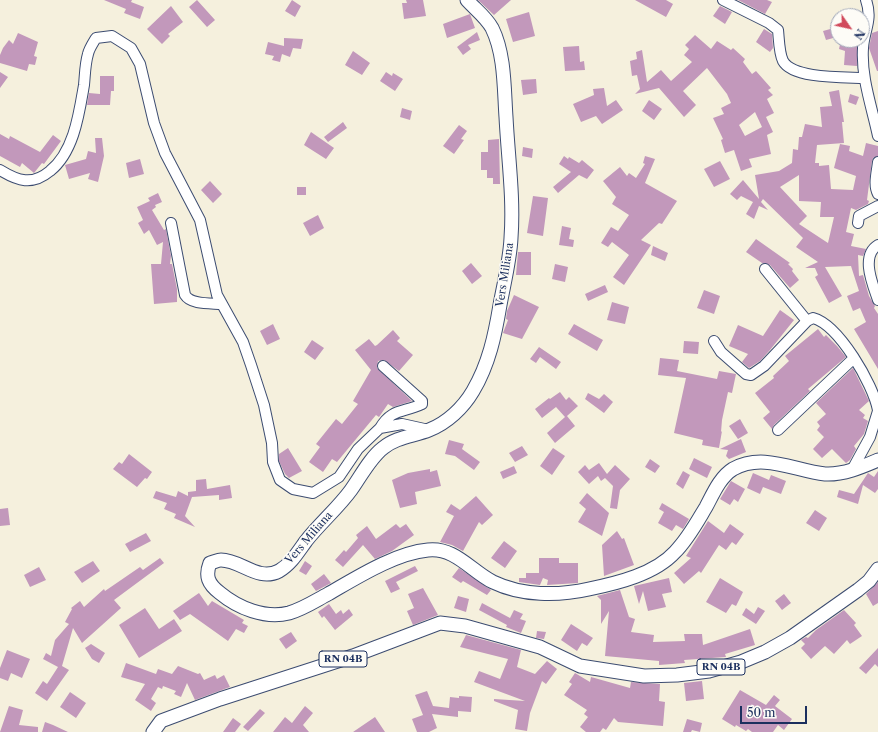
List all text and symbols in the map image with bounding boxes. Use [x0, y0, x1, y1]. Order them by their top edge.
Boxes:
north arrow [830, 8, 870, 48]
text: N [851, 26, 868, 42]
street label: Vers Miliana [493, 242, 517, 308]
street label: Vers Miliana [283, 509, 335, 567]
road number: RN 04B [319, 651, 367, 667]
road number: RN 04B [697, 659, 745, 675]
scale bar [742, 698, 809, 724]
text: 50 m [747, 705, 776, 720]

